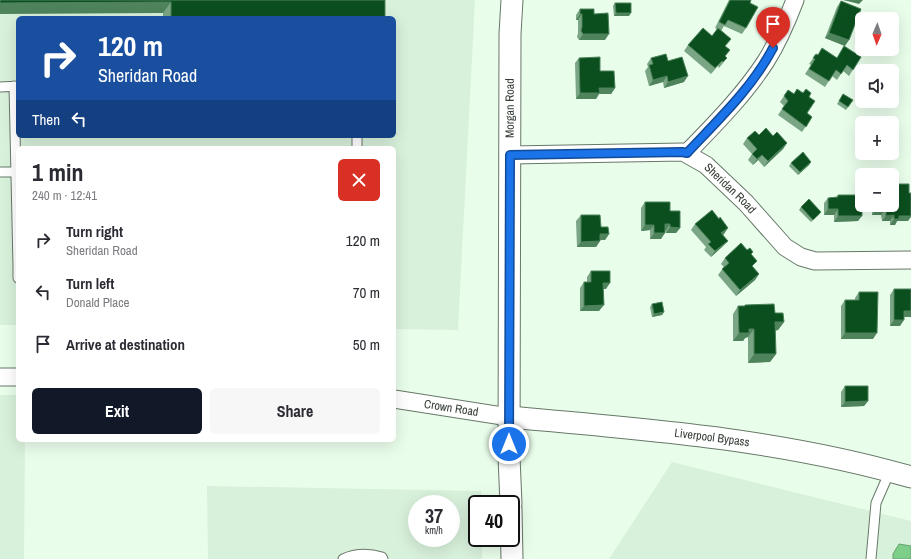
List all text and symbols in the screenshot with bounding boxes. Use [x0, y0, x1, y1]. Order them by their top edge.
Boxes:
pin [756, 7.0, 790, 48]
north arrow [855, 12, 899, 56]
map controls [855, 12, 899, 212]
icon: arrive [762, 13, 784, 35]
text: 120 m [98, 27, 163, 65]
icon: right [32, 32, 84, 84]
text: Sheridan Road [98, 63, 197, 88]
button: sound [855, 64, 899, 108]
street label: Morgan Road [502, 78, 518, 138]
icon: left [68, 108, 90, 130]
text: Then [32, 109, 60, 130]
button: + [855, 116, 899, 160]
text: 1 min [32, 156, 83, 188]
button: close [338, 159, 380, 201]
street label: Sheridan Road [701, 159, 760, 217]
button: − [855, 168, 899, 212]
text: 240 m · 12:41 [32, 187, 97, 204]
text: Turn right [66, 221, 123, 242]
icon: right [32, 229, 54, 251]
text: 120 m [346, 230, 380, 251]
text: Sheridan Road [66, 242, 138, 259]
text: Turn left [66, 273, 114, 294]
icon: left [32, 281, 54, 303]
text: 70 m [353, 282, 380, 303]
text: Donald Place [66, 294, 129, 311]
icon: arrive [32, 333, 54, 355]
text: Arrive at destination [66, 334, 185, 355]
text: 50 m [353, 334, 380, 355]
button: Exit [32, 388, 202, 434]
button: Share [210, 388, 380, 434]
street label: Crown Road [423, 396, 480, 420]
position arrow [488, 423, 530, 465]
street label: Liverpool Bypass [674, 425, 751, 450]
speed limit sign: 40 [468, 495, 520, 547]
text: 37 [425, 502, 443, 529]
text: km/h [425, 524, 443, 537]

